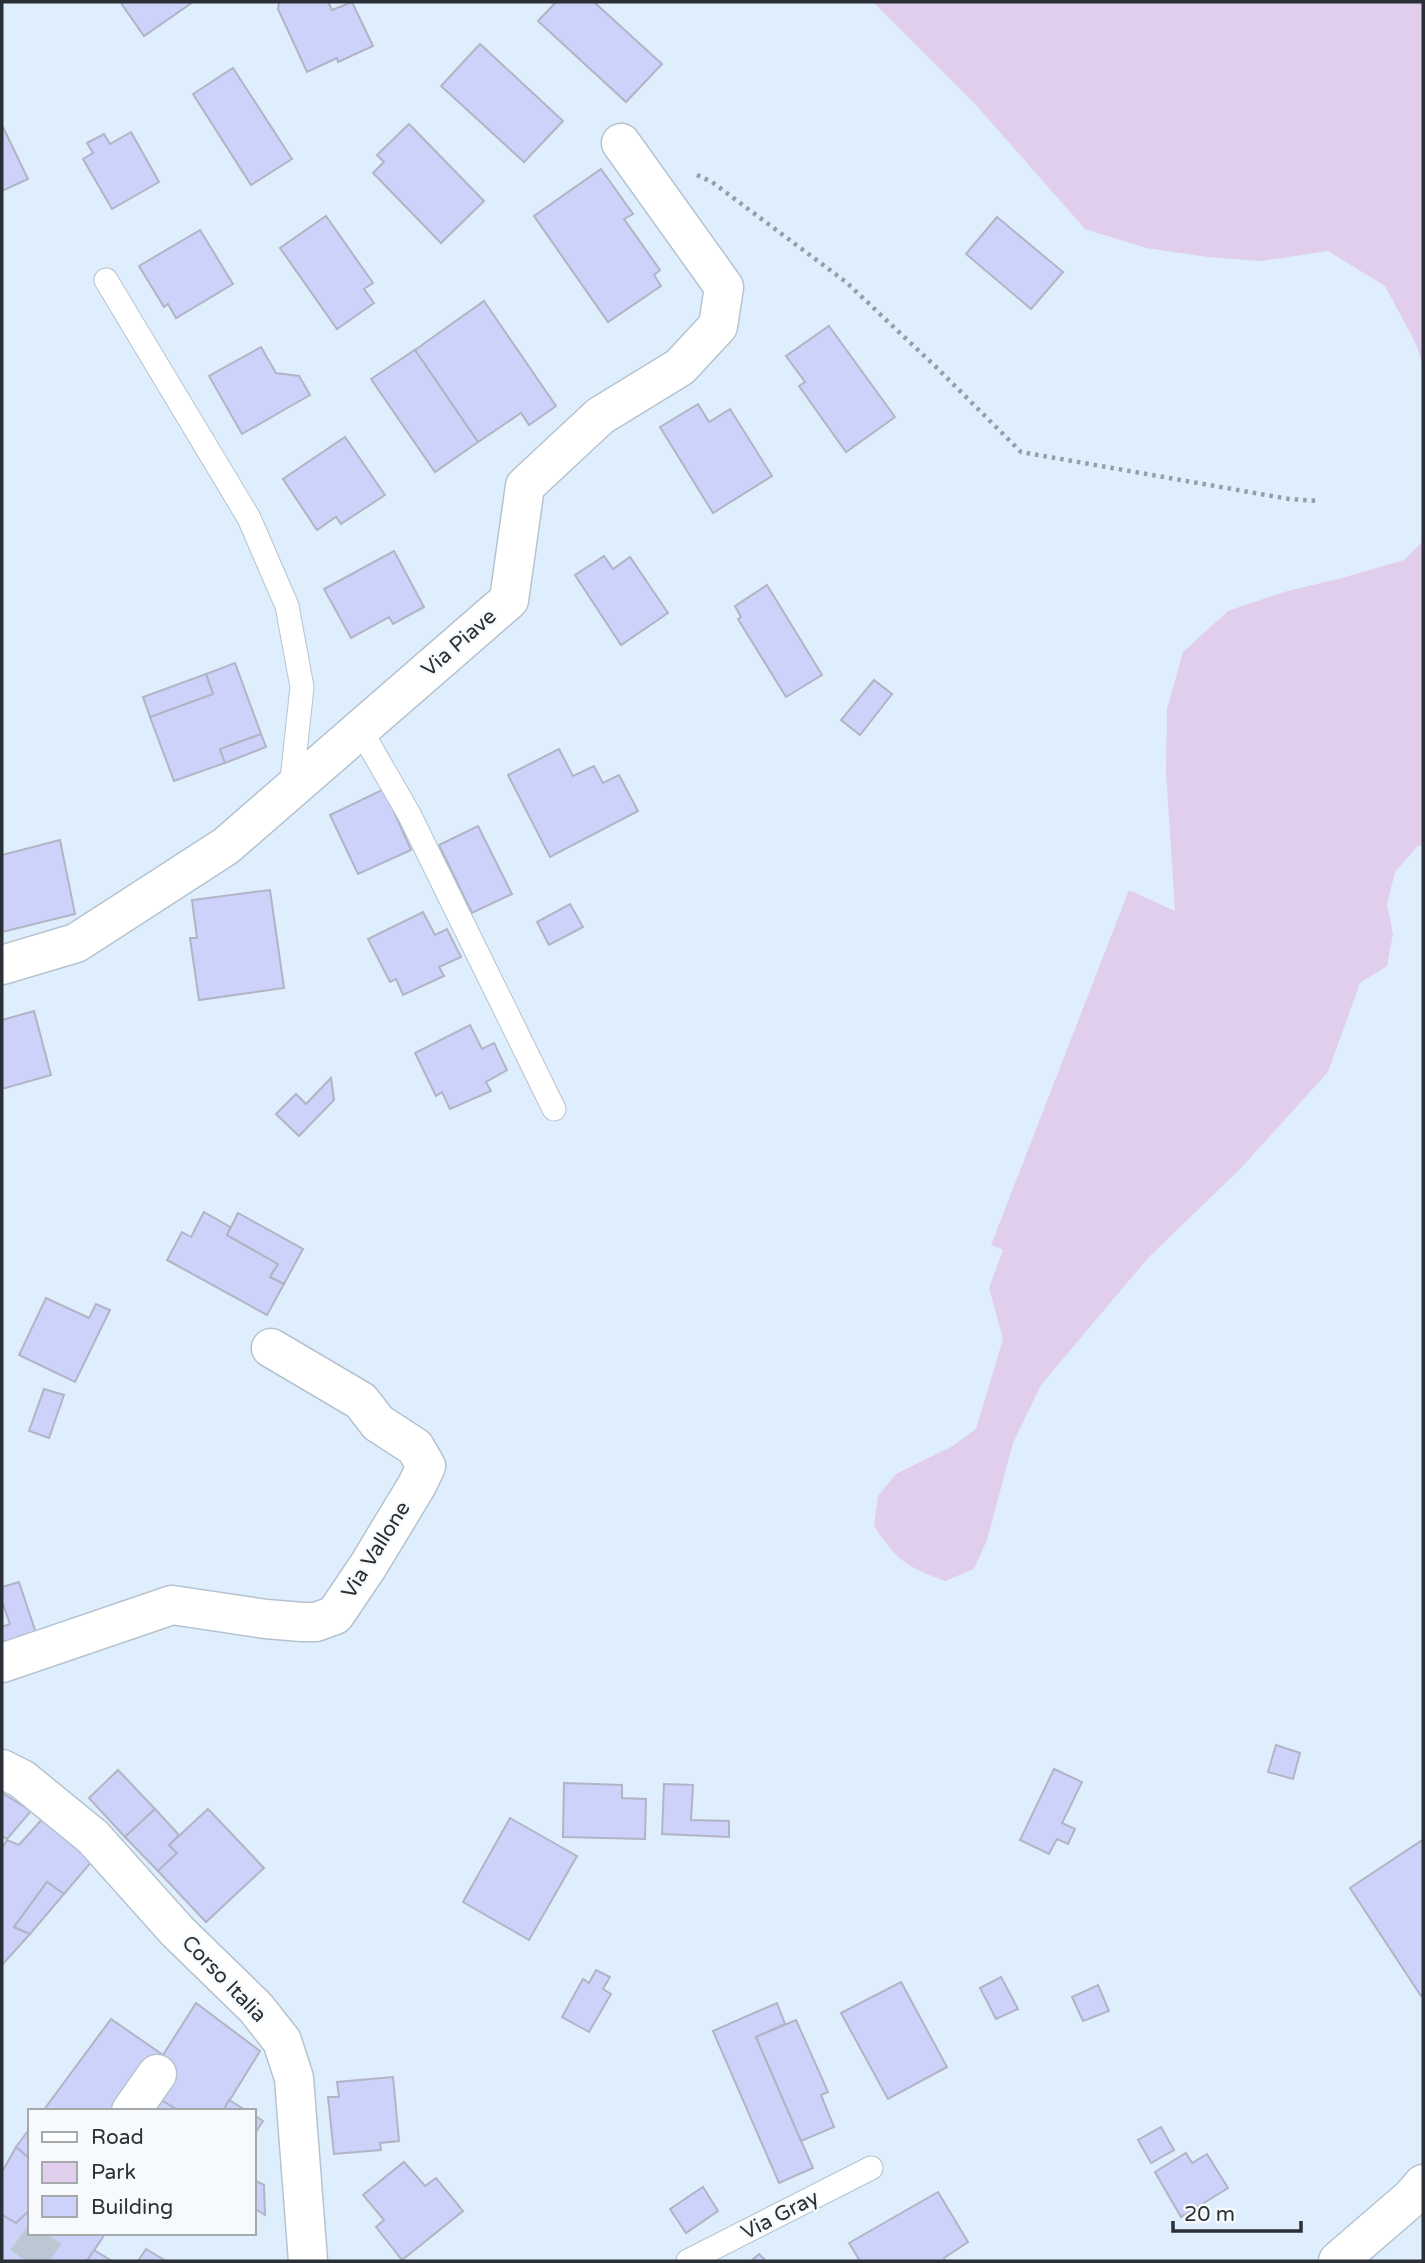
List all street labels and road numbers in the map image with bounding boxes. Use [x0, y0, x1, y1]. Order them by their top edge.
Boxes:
street label: Via Piave [417, 604, 501, 682]
street label: Via Vallone [336, 1497, 416, 1603]
street label: Corso Italia [176, 1930, 272, 2028]
street label: Via Gray [737, 2185, 823, 2245]

